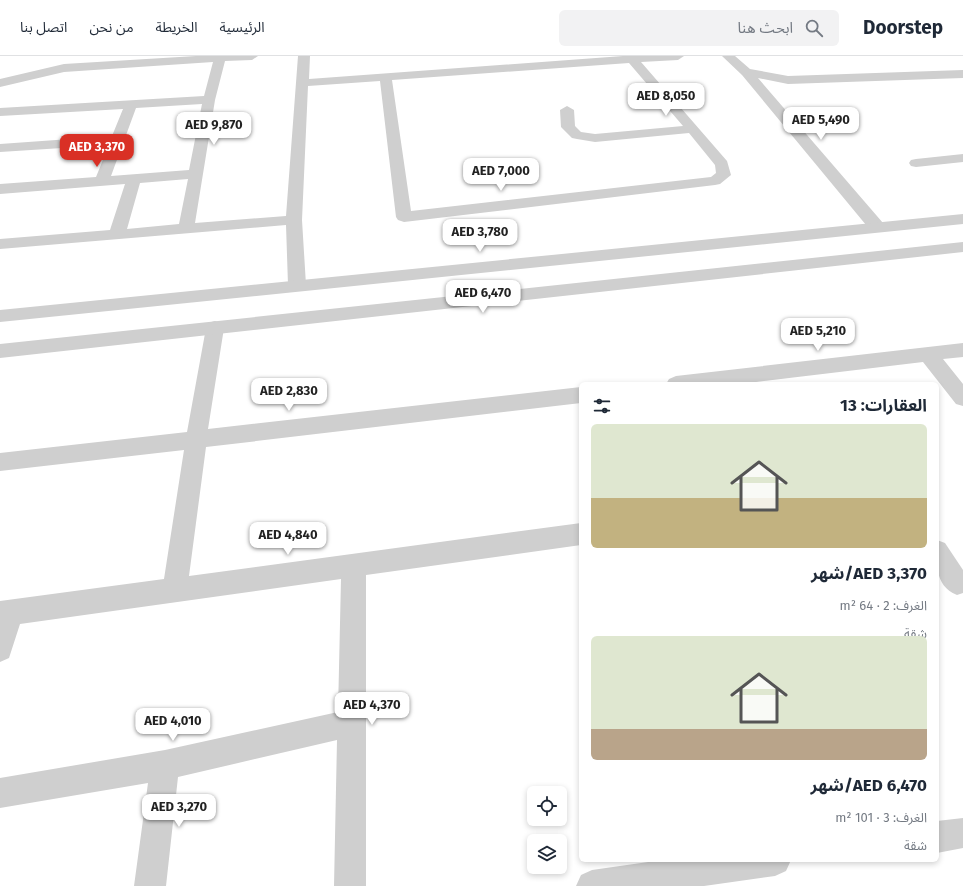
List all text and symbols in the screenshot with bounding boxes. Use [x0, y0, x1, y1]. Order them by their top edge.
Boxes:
search box [559, 10, 839, 46]
text: Doorstep [863, 16, 943, 39]
icon: search [803, 17, 825, 39]
text: اتصل بنا [20, 19, 67, 36]
text: من نحن [89, 19, 134, 36]
text: الخريطة [156, 19, 198, 36]
text: الرئيسية [220, 19, 265, 36]
text: ابحث هنا [737, 19, 793, 37]
pin: AED 8,050 [620, 83, 712, 117]
text: AED 8,050 [637, 88, 695, 103]
pin: AED 5,490 [775, 107, 867, 141]
pin: AED 9,870 [168, 112, 260, 146]
text: AED 5,490 [792, 112, 850, 127]
text: AED 9,870 [185, 117, 243, 132]
pin: AED 3,370 [51, 134, 143, 168]
text: AED 3,370 [69, 139, 125, 154]
pin: AED 7,000 [455, 158, 547, 192]
text: AED 7,000 [472, 163, 530, 178]
pin: AED 3,780 [434, 219, 526, 253]
text: AED 3,780 [452, 224, 508, 239]
pin: AED 6,470 [437, 280, 529, 314]
text: AED 6,470 [455, 285, 511, 300]
pin: AED 5,210 [772, 318, 864, 352]
text: AED 5,210 [790, 323, 846, 338]
pin: AED 2,830 [243, 378, 335, 412]
text: AED 2,830 [260, 383, 318, 398]
icon: filters [591, 395, 613, 417]
text: العقارات: 13 [840, 395, 927, 416]
icon: home [723, 450, 795, 522]
pin: AED 4,840 [242, 522, 334, 556]
text: AED 4,840 [258, 527, 318, 542]
text: AED 3,370/شهر [811, 563, 927, 584]
text: الغرف: 2 · 64 m² [840, 598, 927, 613]
text: شقة [904, 626, 927, 641]
icon: home [723, 662, 795, 734]
pin: AED 4,370 [326, 692, 418, 726]
text: AED 4,370 [344, 697, 400, 712]
pin: AED 4,010 [127, 708, 219, 742]
text: AED 4,010 [144, 713, 202, 728]
text: AED 6,470/شهر [810, 775, 927, 796]
map controls [527, 786, 567, 874]
button: locate [527, 786, 567, 826]
pin: AED 3,270 [133, 794, 225, 828]
text: AED 3,270 [151, 799, 207, 814]
text: الغرف: 3 · 101 m² [835, 810, 927, 825]
button: layers [527, 834, 567, 874]
text: شقة [904, 838, 927, 853]

